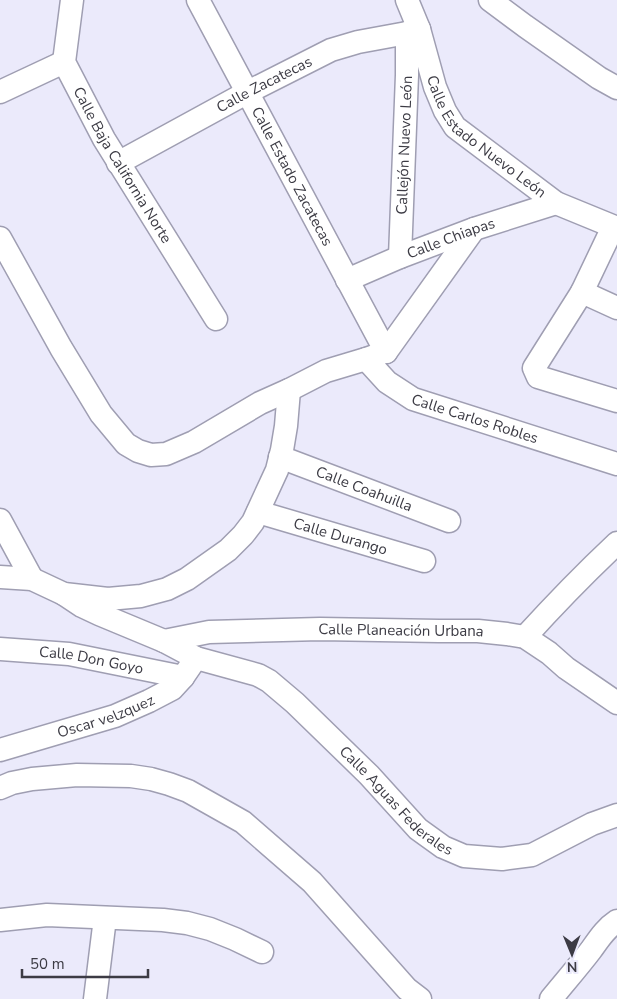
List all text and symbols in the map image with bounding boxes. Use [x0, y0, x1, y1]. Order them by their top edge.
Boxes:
street label: Calle Zacatecas [213, 51, 315, 117]
street label: Calle Estado Nuevo León [422, 73, 550, 202]
street label: Callejón Nuevo León [392, 75, 417, 215]
street label: Calle Baja California Norte [69, 83, 176, 247]
street label: Calle Estado Zacatecas [247, 103, 338, 250]
street label: Calle Chiapas [404, 213, 497, 264]
street label: Calle Carlos Robles [409, 389, 541, 448]
street label: Calle Coahuilla [313, 462, 415, 516]
street label: Calle Durango [291, 513, 390, 560]
street label: Calle Planeación Urbana [318, 619, 485, 642]
street label: Calle Don Goyo [38, 642, 145, 679]
street label: Oscar velzquez [55, 690, 158, 743]
street label: Calle Aguas Federales [335, 742, 456, 860]
north arrow [547, 929, 597, 979]
scale bar [22, 946, 149, 978]
text: 50 m [30, 954, 65, 974]
text: N [567, 957, 578, 976]

